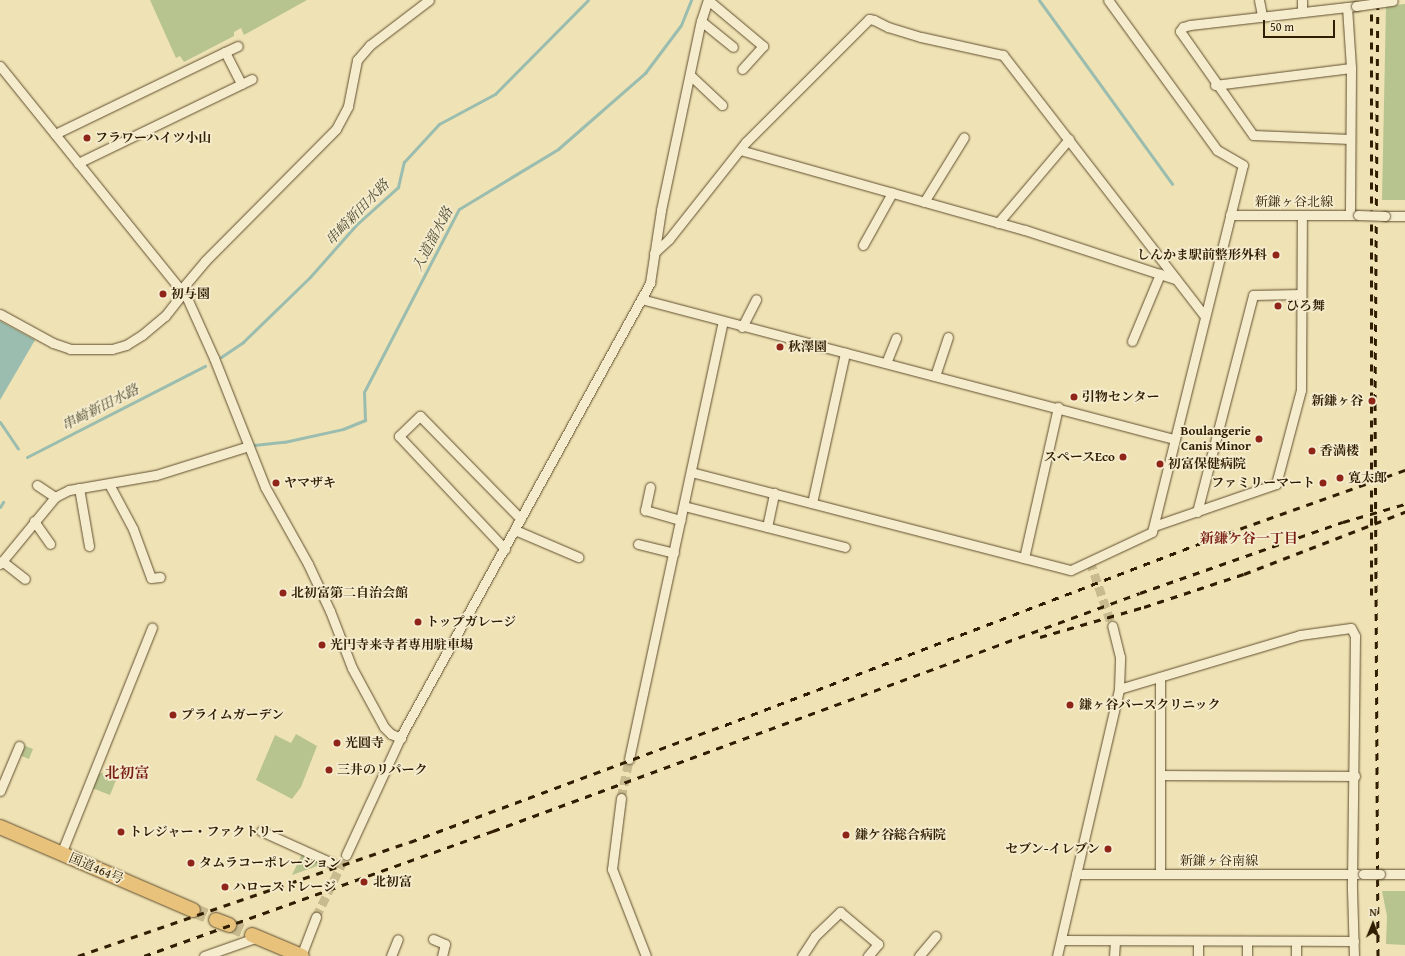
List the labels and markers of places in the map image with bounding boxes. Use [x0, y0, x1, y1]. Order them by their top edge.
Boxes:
place label: フラワーハイツ小山 [95, 130, 212, 146]
marker: フラワーハイツ小山 [82, 133, 92, 143]
place label: しんかま駅前整形外科 [1137, 247, 1267, 263]
marker: しんかま駅前整形外科 [1270, 249, 1282, 261]
place label: 初与園 [171, 286, 210, 302]
marker: 初与園 [158, 289, 168, 299]
place label: ひろ舞 [1286, 298, 1325, 314]
marker: ひろ舞 [1273, 301, 1283, 311]
place label: 秋澤園 [788, 339, 827, 355]
marker: 秋澤園 [775, 342, 785, 352]
place label: 引物センター [1082, 389, 1160, 405]
marker: 引物センター [1069, 392, 1079, 402]
place label: 新鎌ヶ谷 [1311, 393, 1363, 409]
marker: 新鎌ヶ谷 [1366, 395, 1378, 407]
place label: Boulangerie Canis Minor [1181, 424, 1251, 455]
marker: Boulangerie Canis Minor [1254, 434, 1264, 444]
place label: 香満楼 [1320, 443, 1359, 459]
marker: 香満楼 [1307, 446, 1317, 456]
place label: スペースEco [1043, 449, 1115, 465]
marker: スペースEco [1118, 452, 1128, 462]
place label: 初富保健病院 [1168, 456, 1246, 472]
marker: 初富保健病院 [1155, 459, 1165, 469]
place label: 寛太郎 [1348, 470, 1387, 486]
marker: 寛太郎 [1335, 473, 1345, 483]
place label: ヤマザキ [284, 475, 336, 491]
place label: ファミリーマート [1211, 475, 1315, 491]
marker: ヤマザキ [271, 478, 281, 488]
marker: ファミリーマート [1318, 478, 1328, 488]
place label: 北初富第二自治会館 [291, 585, 408, 601]
marker: 北初富第二自治会館 [278, 588, 288, 598]
place label: トップガレージ [426, 614, 517, 630]
marker: トップガレージ [413, 617, 423, 627]
place label: 光円寺来寺者専用駐車場 [330, 637, 473, 653]
marker: 光円寺来寺者専用駐車場 [317, 640, 327, 650]
place label: 鎌ヶ谷バースクリニック [1079, 697, 1222, 713]
marker: 鎌ヶ谷バースクリニック [1064, 699, 1076, 711]
place label: プライムガーデン [181, 707, 285, 723]
marker: プライムガーデン [168, 710, 178, 720]
place label: 光圓寺 [345, 735, 384, 751]
marker: 光圓寺 [332, 738, 342, 748]
place label: 三井のリパーク [337, 762, 428, 778]
marker: 三井のリパーク [324, 765, 334, 775]
place label: トレジャー・ファクトリー [129, 824, 285, 840]
marker: トレジャー・ファクトリー [116, 827, 126, 837]
place label: 鎌ケ谷総合病院 [855, 827, 946, 843]
marker: 鎌ケ谷総合病院 [840, 829, 852, 841]
place label: セブン-イレブン [1004, 841, 1100, 857]
marker: セブン-イレブン [1103, 844, 1113, 854]
place label: タムラコーポレーション [199, 855, 342, 871]
marker: タムラコーポレーション [186, 858, 196, 868]
place label: 北初富 [373, 874, 412, 890]
marker: 北初富 [358, 876, 370, 888]
place label: ハローストレージ [233, 879, 337, 895]
marker: ハローストレージ [220, 882, 230, 892]

